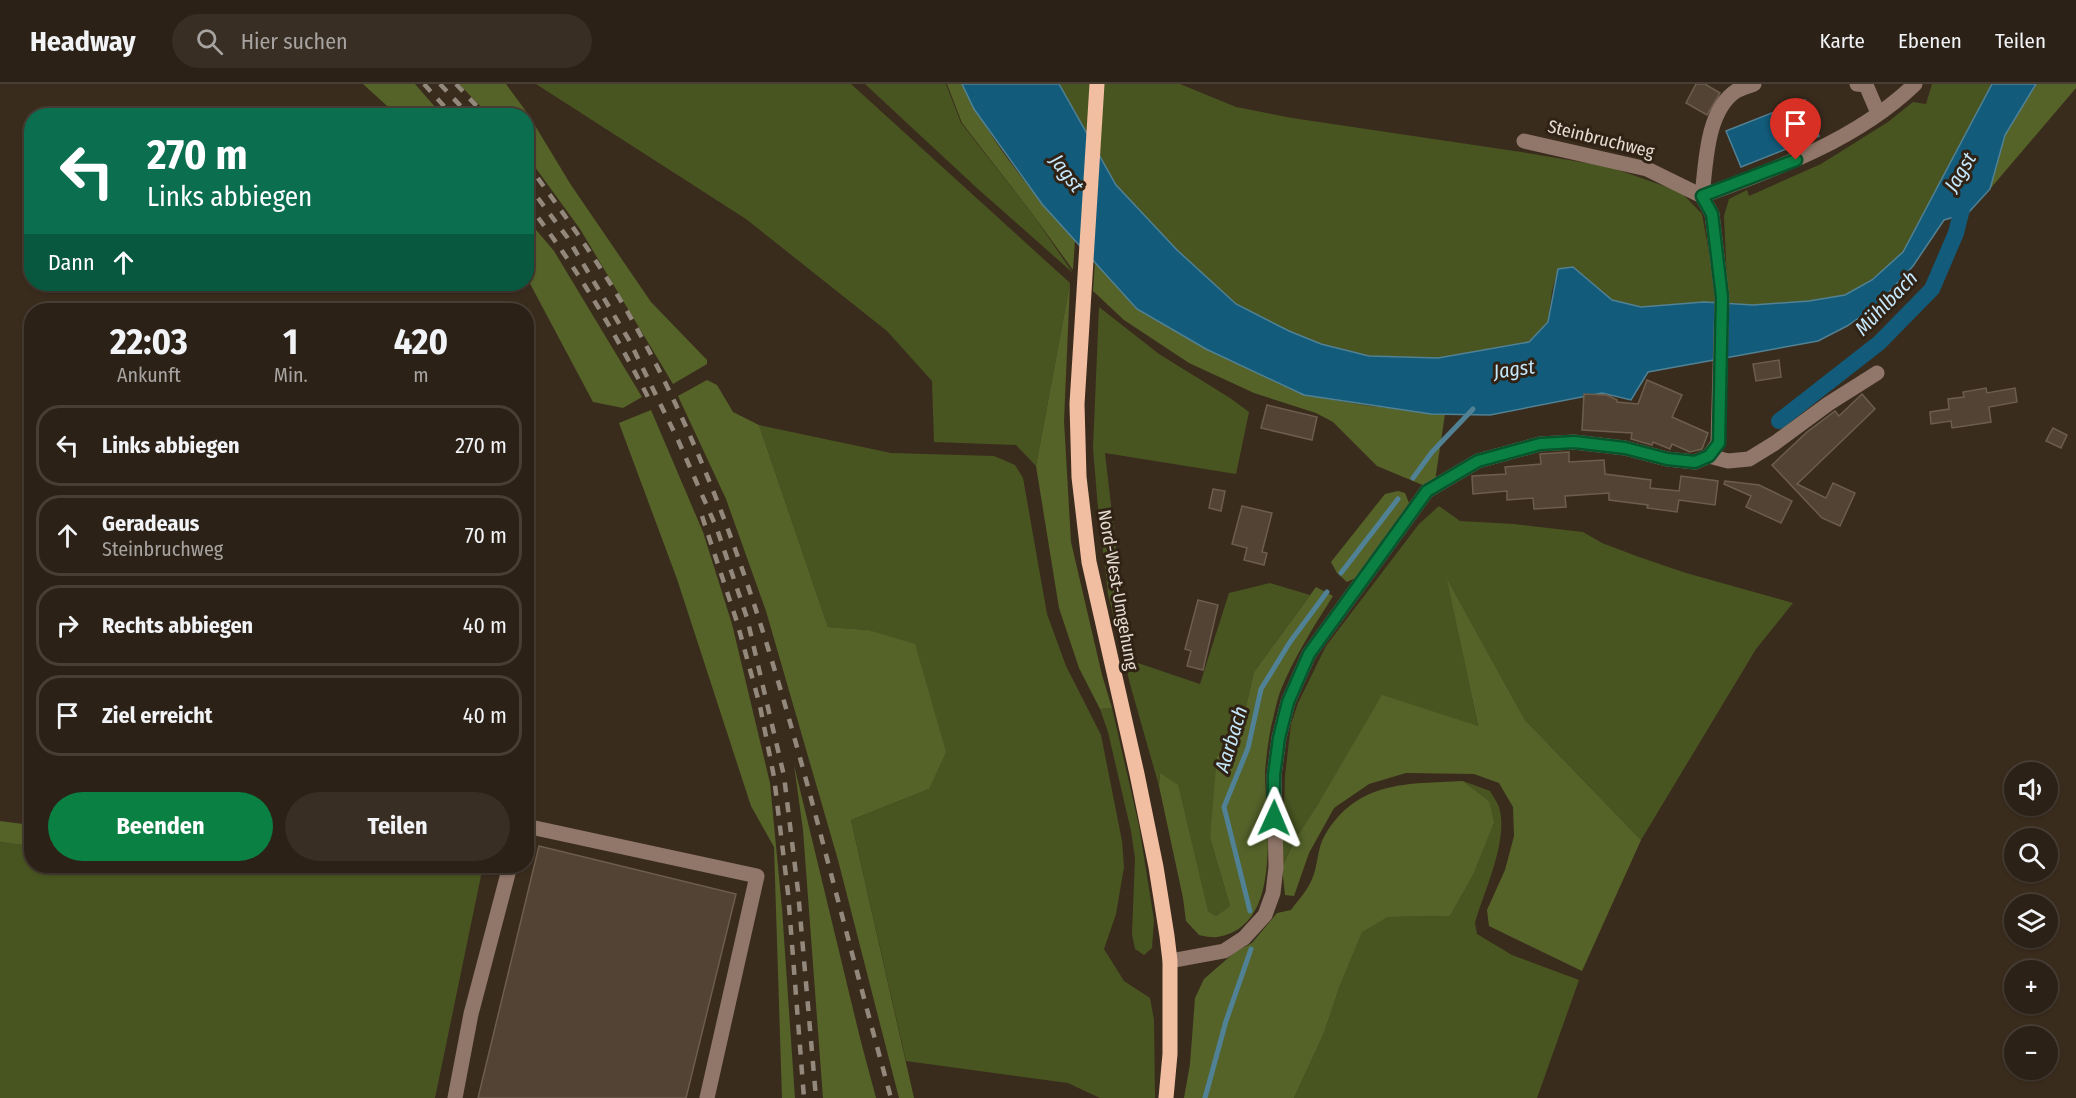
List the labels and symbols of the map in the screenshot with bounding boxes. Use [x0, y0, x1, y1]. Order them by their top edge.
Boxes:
pin [1770, 98, 1821, 160]
street label: Steinbruchweg [1545, 115, 1657, 163]
water label: Jagst [1044, 148, 1089, 197]
water label: Jagst [1939, 148, 1981, 197]
water label: Mühlbach [1850, 266, 1922, 340]
water label: Jagst [1491, 354, 1537, 384]
street label: Nord-West-Umgehung [1093, 508, 1143, 672]
water label: Aarbach [1209, 703, 1252, 776]
position arrow [1242, 786, 1306, 850]

